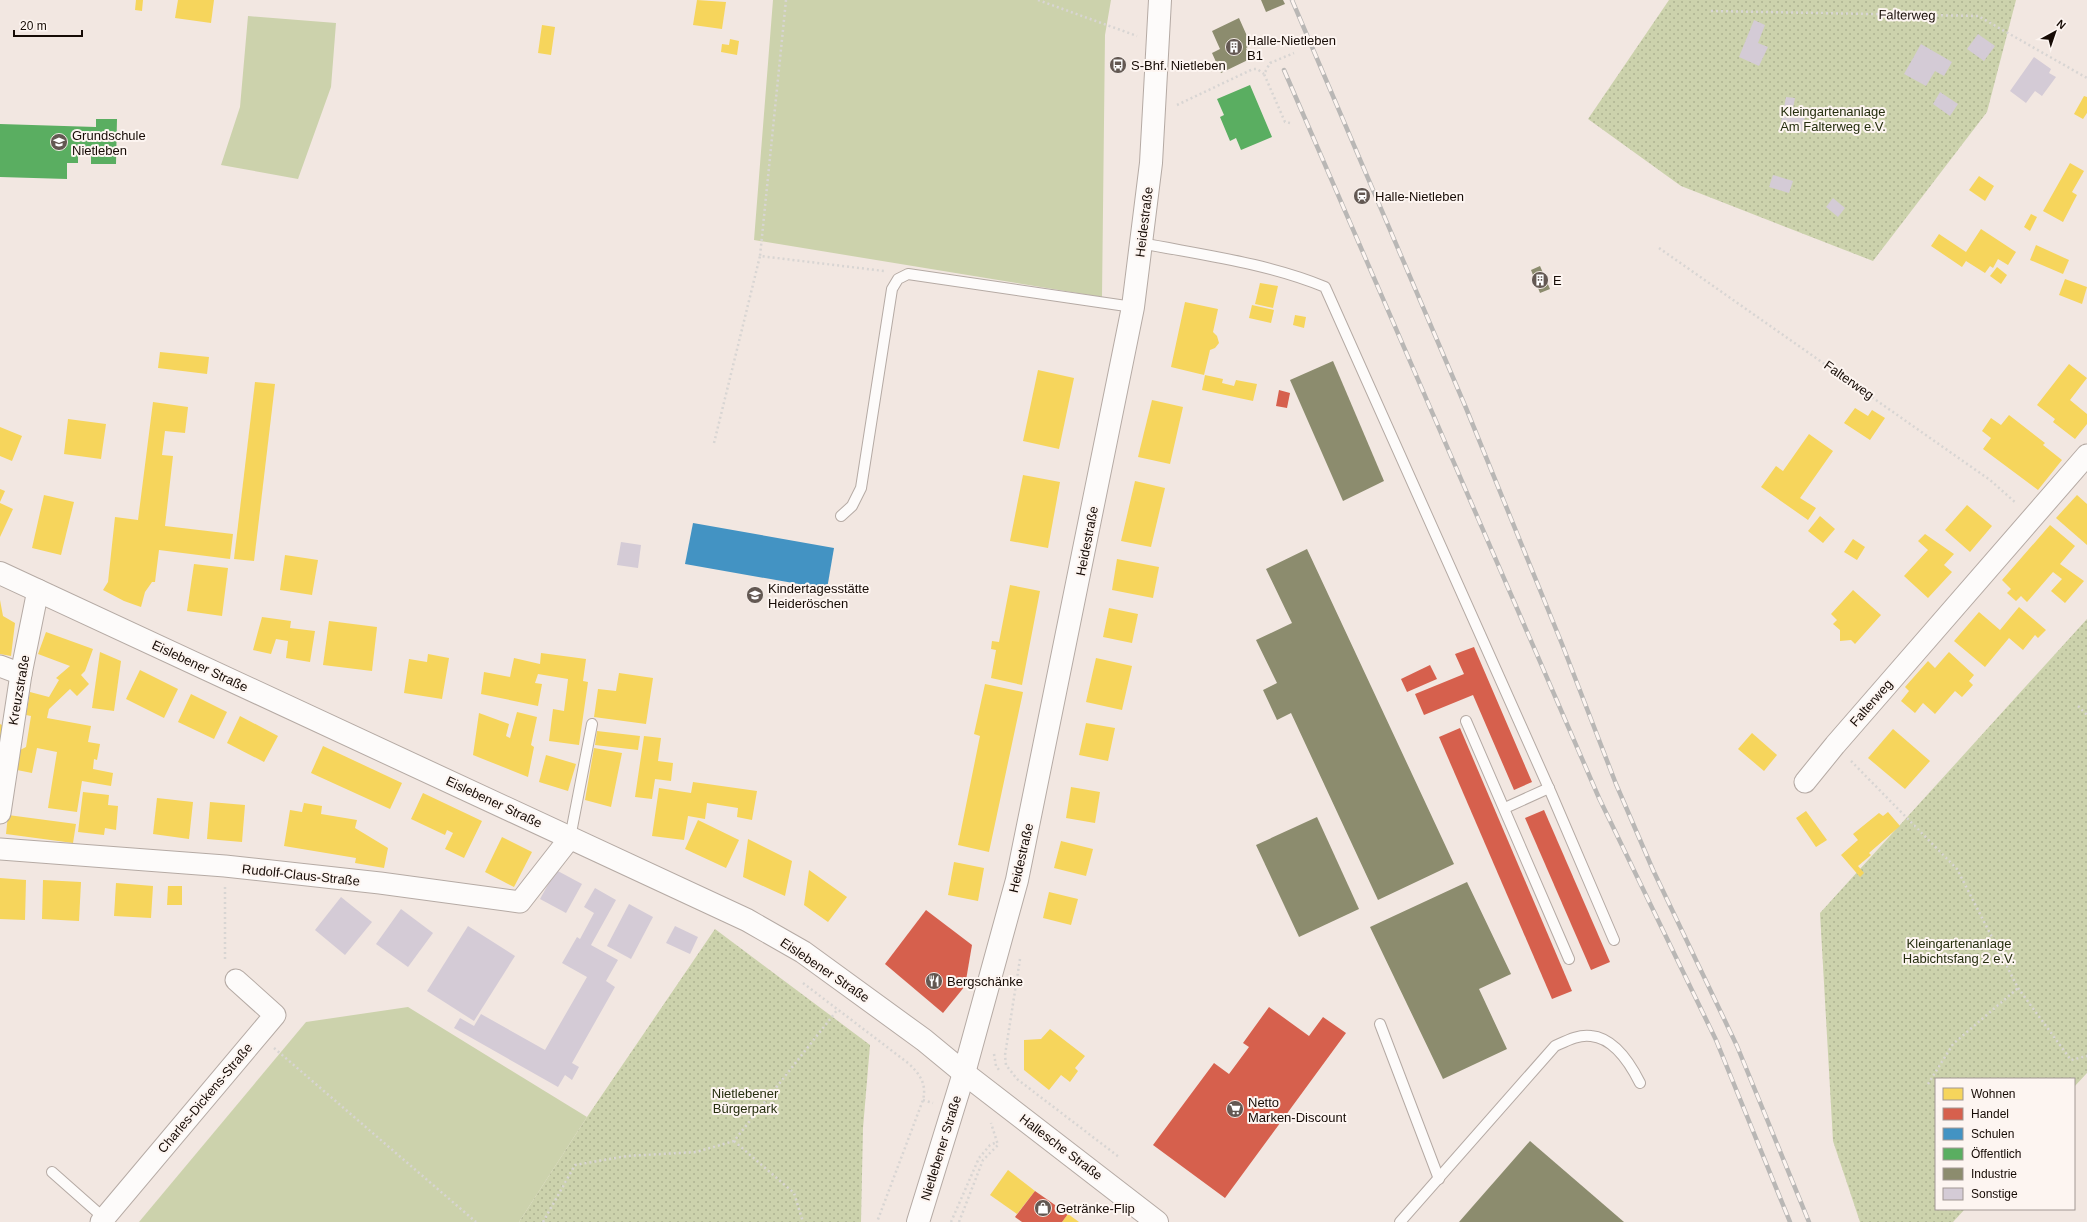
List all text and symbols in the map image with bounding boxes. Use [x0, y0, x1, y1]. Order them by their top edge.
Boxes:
street label: Falterweg [1878, 7, 1936, 23]
scale bar [14, 12, 82, 38]
north arrow [2035, 12, 2075, 52]
text: N [2055, 17, 2068, 32]
text: 20 m [20, 19, 47, 33]
place label: Halle-Nietleben B1 [1247, 33, 1336, 63]
building icon: Halle-Nietleben B1 [1224, 37, 1244, 57]
bus stop icon: S-Bhf. Nietleben [1108, 55, 1128, 75]
place label: S-Bhf. Nietleben [1131, 58, 1226, 73]
park label: Kleingartenanlage Am Falterweg e.V. [1780, 104, 1886, 134]
place label: Grundschule Nietleben [72, 128, 146, 158]
school or university icon: Grundschule Nietleben [49, 132, 69, 152]
street label: Heidestraße [1132, 186, 1156, 258]
station icon: Halle-Nietleben [1352, 186, 1372, 206]
place label: Halle-Nietleben [1375, 189, 1464, 204]
building icon: E [1530, 270, 1550, 290]
place label: E [1553, 273, 1562, 288]
street label: Falterweg [1821, 357, 1877, 403]
street label: Heidestraße [1073, 505, 1101, 577]
place label: Kindertagesstätte Heideröschen [768, 581, 869, 611]
school or university icon: Kindertagesstätte Heideröschen [745, 585, 765, 605]
street label: Eislebener Straße [150, 637, 250, 695]
street label: Kreuzstraße [5, 654, 33, 726]
street label: Falterweg [1847, 677, 1895, 729]
street label: Eislebener Straße [444, 773, 544, 831]
street label: Heidestraße [1006, 822, 1036, 894]
street label: Rudolf-Claus-Straße [241, 861, 361, 889]
street label: Eislebener Straße [778, 935, 872, 1005]
park label: Kleingartenanlage Habichtsfang 2 e.V. [1903, 936, 2015, 966]
restaurant icon: Bergschänke [924, 971, 944, 991]
place label: Bergschänke [947, 974, 1023, 989]
street label: Charles-Dickens-Straße [155, 1040, 255, 1156]
legend [1935, 1078, 2075, 1210]
park label: Nietlebener Bürgerpark [712, 1086, 779, 1116]
text: Wohnen [1971, 1087, 2015, 1101]
street label: Nietlebener Straße [918, 1094, 964, 1202]
place label: Netto Marken-Discount [1248, 1095, 1347, 1125]
supermarket icon: Netto Marken-Discount [1225, 1099, 1245, 1119]
text: Handel [1971, 1107, 2009, 1121]
street label: Hallesche Straße [1017, 1111, 1105, 1183]
text: Schulen [1971, 1127, 2014, 1141]
text: Öffentlich [1971, 1147, 2021, 1161]
text: Industrie [1971, 1167, 2017, 1181]
text: Sonstige [1971, 1187, 2018, 1201]
shop icon: Getränke-Flip [1033, 1198, 1053, 1218]
place label: Getränke-Flip [1056, 1201, 1135, 1216]

